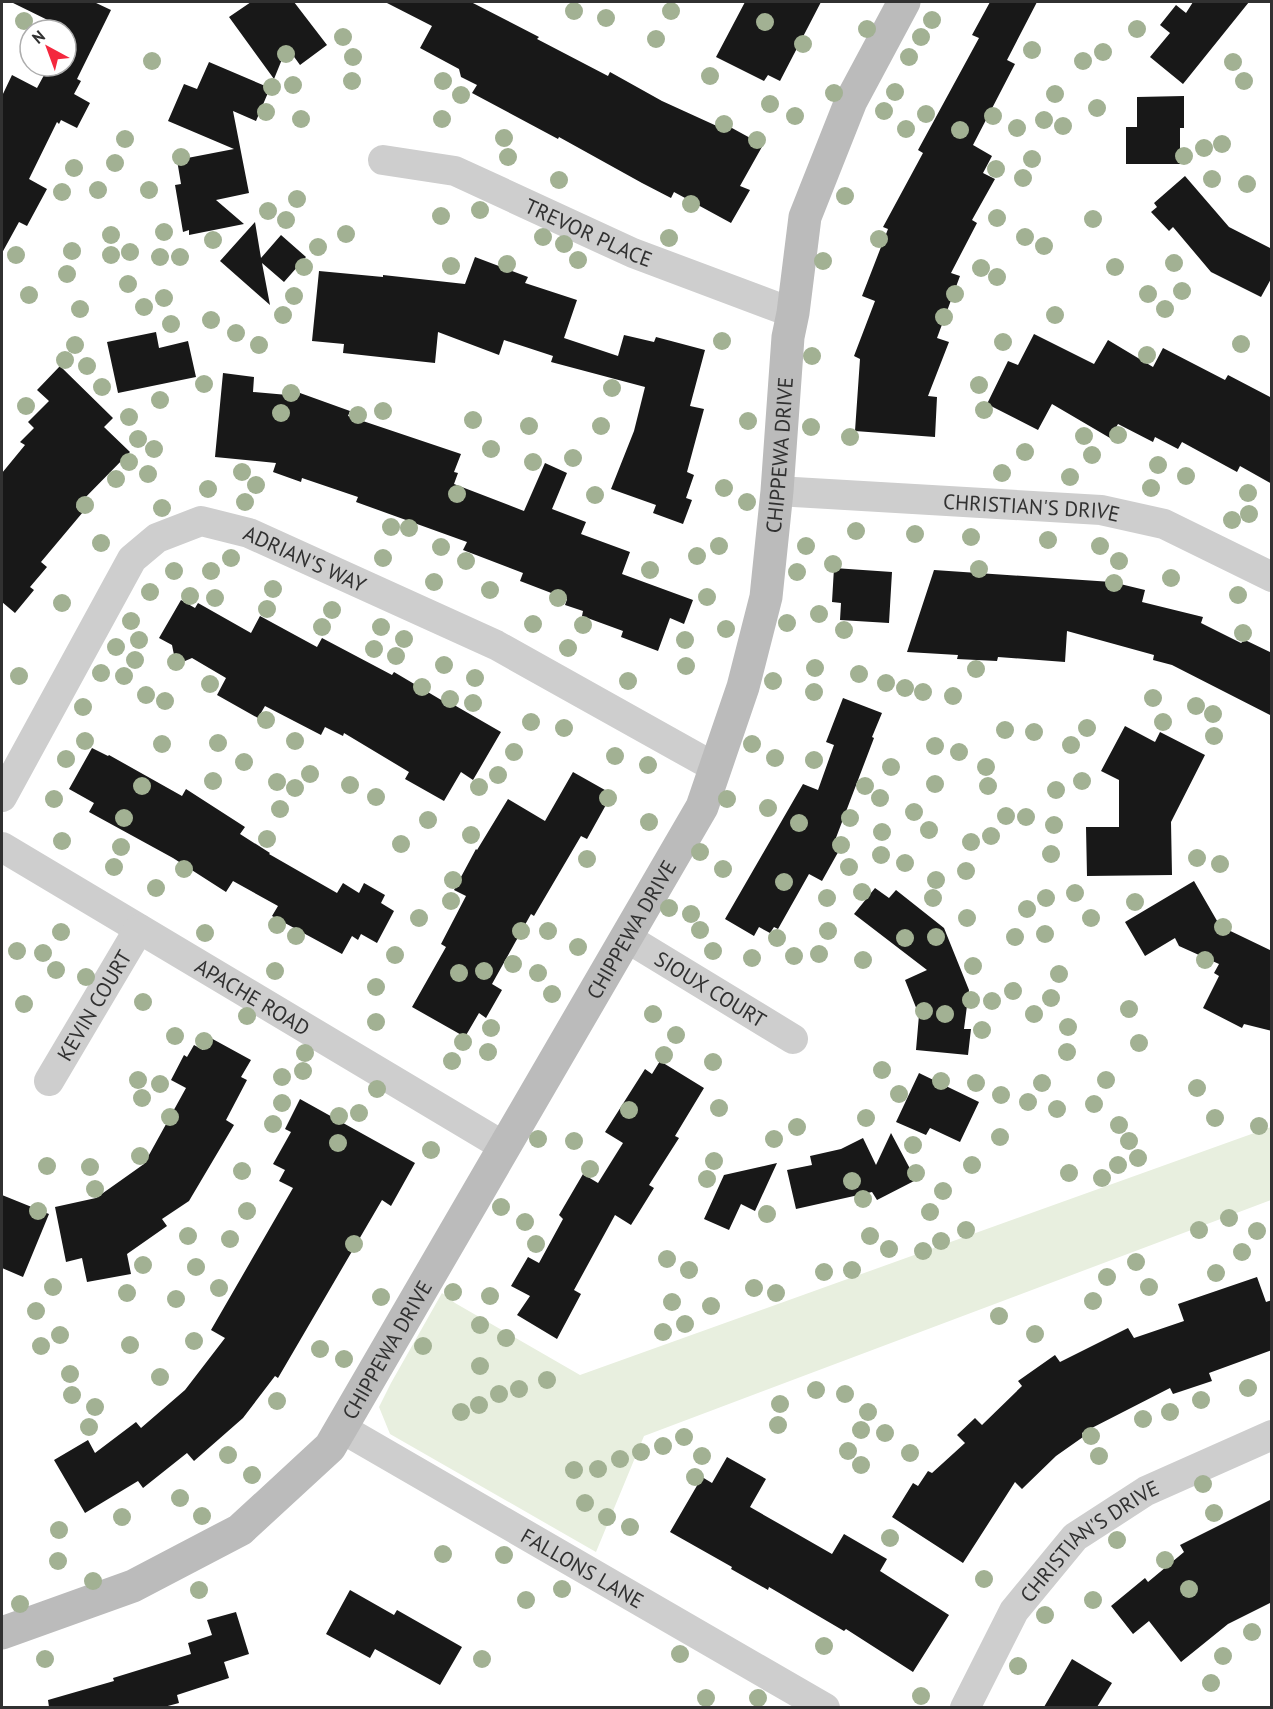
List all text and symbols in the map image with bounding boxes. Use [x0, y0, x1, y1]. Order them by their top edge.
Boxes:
north arrow [18, 18, 78, 78]
text: N [28, 26, 49, 48]
street label: TREVOR PLACE [521, 192, 656, 273]
street label: CHIPPEWA DRIVE [759, 376, 799, 534]
street label: CHRISTIAN'S DRIVE [942, 487, 1122, 527]
street label: ADRIAN'S WAY [240, 519, 371, 598]
street label: CHIPPEWA DRIVE [580, 855, 682, 1004]
street label: KEVIN COURT [51, 945, 137, 1066]
street label: SIOUX COURT [650, 945, 772, 1033]
street label: APACHE ROAD [190, 952, 315, 1041]
street label: CHIPPEWA DRIVE [336, 1275, 438, 1424]
street label: CHRISTIAN'S DRIVE [1014, 1474, 1163, 1607]
street label: FALLONS LANE [516, 1522, 649, 1614]

